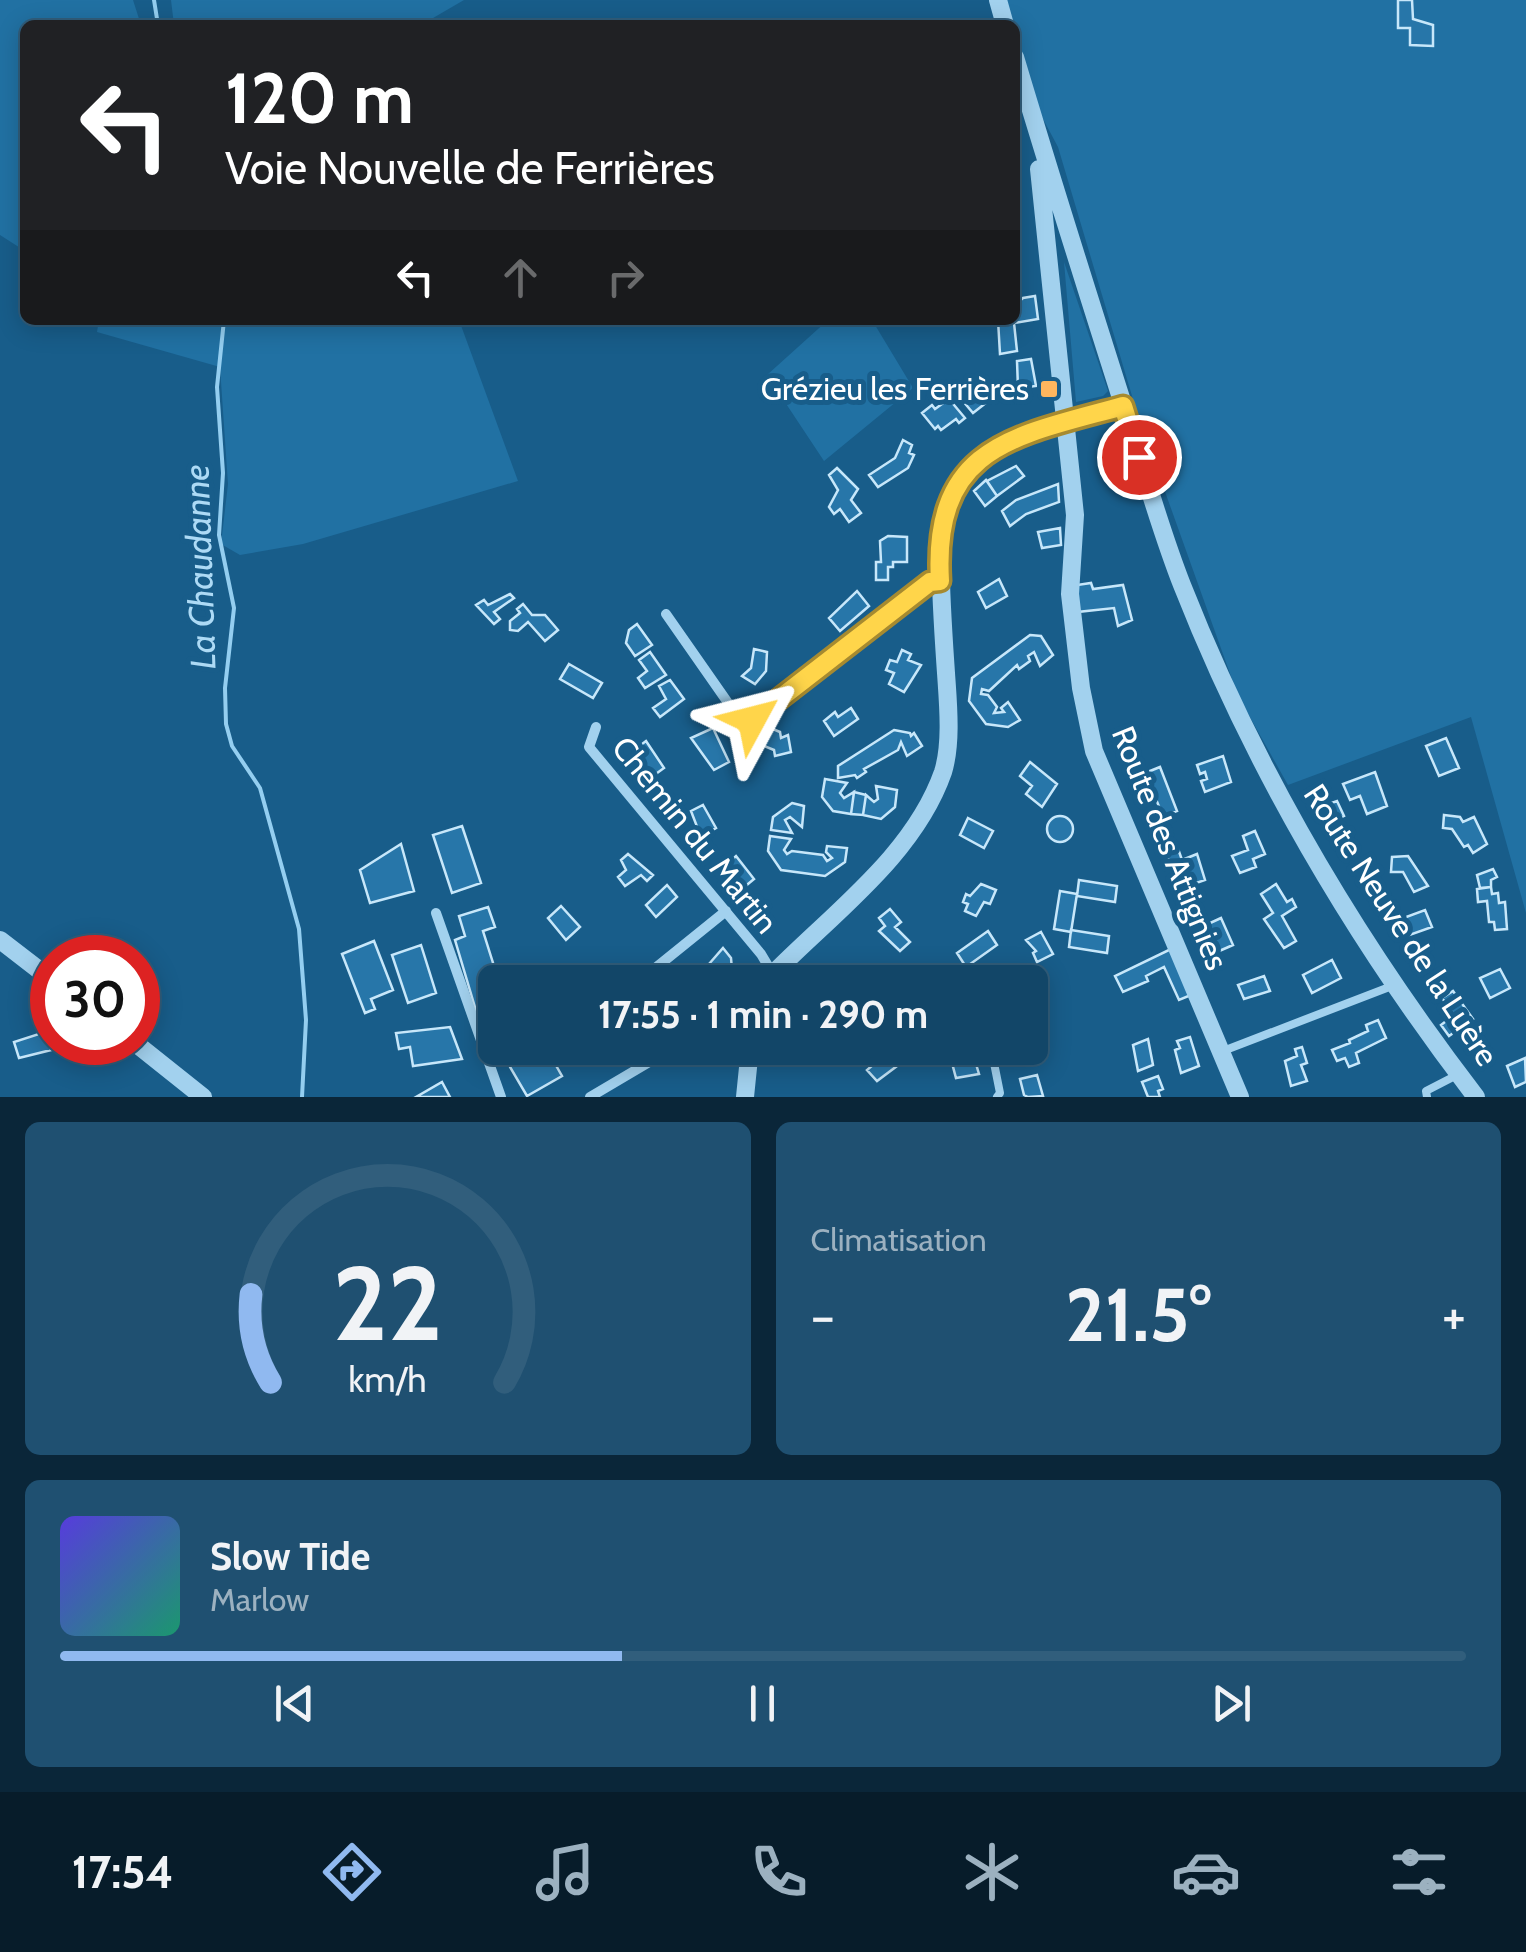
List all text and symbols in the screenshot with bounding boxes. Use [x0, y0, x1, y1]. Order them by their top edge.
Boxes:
text: 120 m [225, 55, 414, 141]
icon: left [60, 60, 190, 190]
text: Voie Nouvelle de Ferrières [225, 141, 715, 195]
icon: left [388, 250, 443, 305]
icon: ahead [493, 250, 548, 305]
icon: right [598, 250, 653, 305]
place label: Grézieu les Ferrières [761, 369, 1029, 408]
marker: Grézieu les Ferrières [1038, 378, 1060, 400]
pin [1097, 415, 1182, 500]
icon: arrive [1112, 430, 1167, 485]
water label: La Chaudanne [174, 464, 225, 670]
position arrow [700, 668, 804, 772]
street label: Route des Attignies [1104, 720, 1237, 975]
street label: Chemin du Martin [604, 728, 787, 941]
street label: Route Neuve de la Luère [1296, 777, 1507, 1073]
speed limit sign: 30 [30, 935, 160, 1065]
text: 17:55 · 1 min · 290 m [598, 991, 928, 1038]
text: Climatisation [811, 1220, 987, 1259]
text: 22 [333, 1240, 443, 1366]
text: 21.5° [1065, 1269, 1211, 1360]
text: − [811, 1282, 835, 1349]
text: + [1442, 1282, 1466, 1349]
text: km/h [349, 1358, 427, 1401]
text: Slow Tide [210, 1533, 370, 1580]
text: Marlow [210, 1580, 309, 1619]
icon: previous [267, 1676, 322, 1731]
icon: pause [735, 1676, 790, 1731]
icon: next [1204, 1676, 1259, 1731]
icon: directions [317, 1837, 387, 1907]
icon: music [530, 1837, 600, 1907]
icon: phone [744, 1837, 814, 1907]
icon: climate [957, 1837, 1027, 1907]
icon: car [1171, 1837, 1241, 1907]
icon: filters [1384, 1837, 1454, 1907]
text: 17:54 [72, 1845, 173, 1899]

